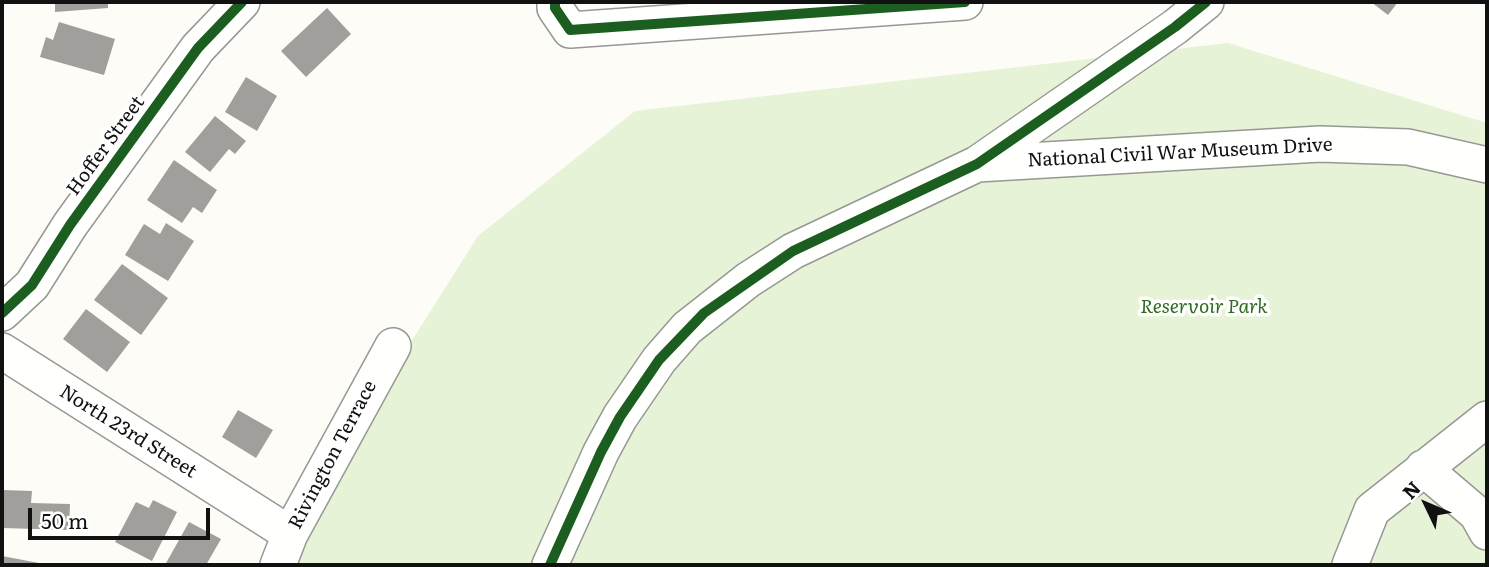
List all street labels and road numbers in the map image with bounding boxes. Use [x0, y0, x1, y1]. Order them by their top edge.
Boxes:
street label: Hoffer Street [62, 92, 150, 200]
street label: National Civil War Museum Drive [1027, 134, 1333, 172]
street label: Rivington Terrace [284, 377, 382, 533]
street label: North 23rd Street [55, 381, 201, 483]

